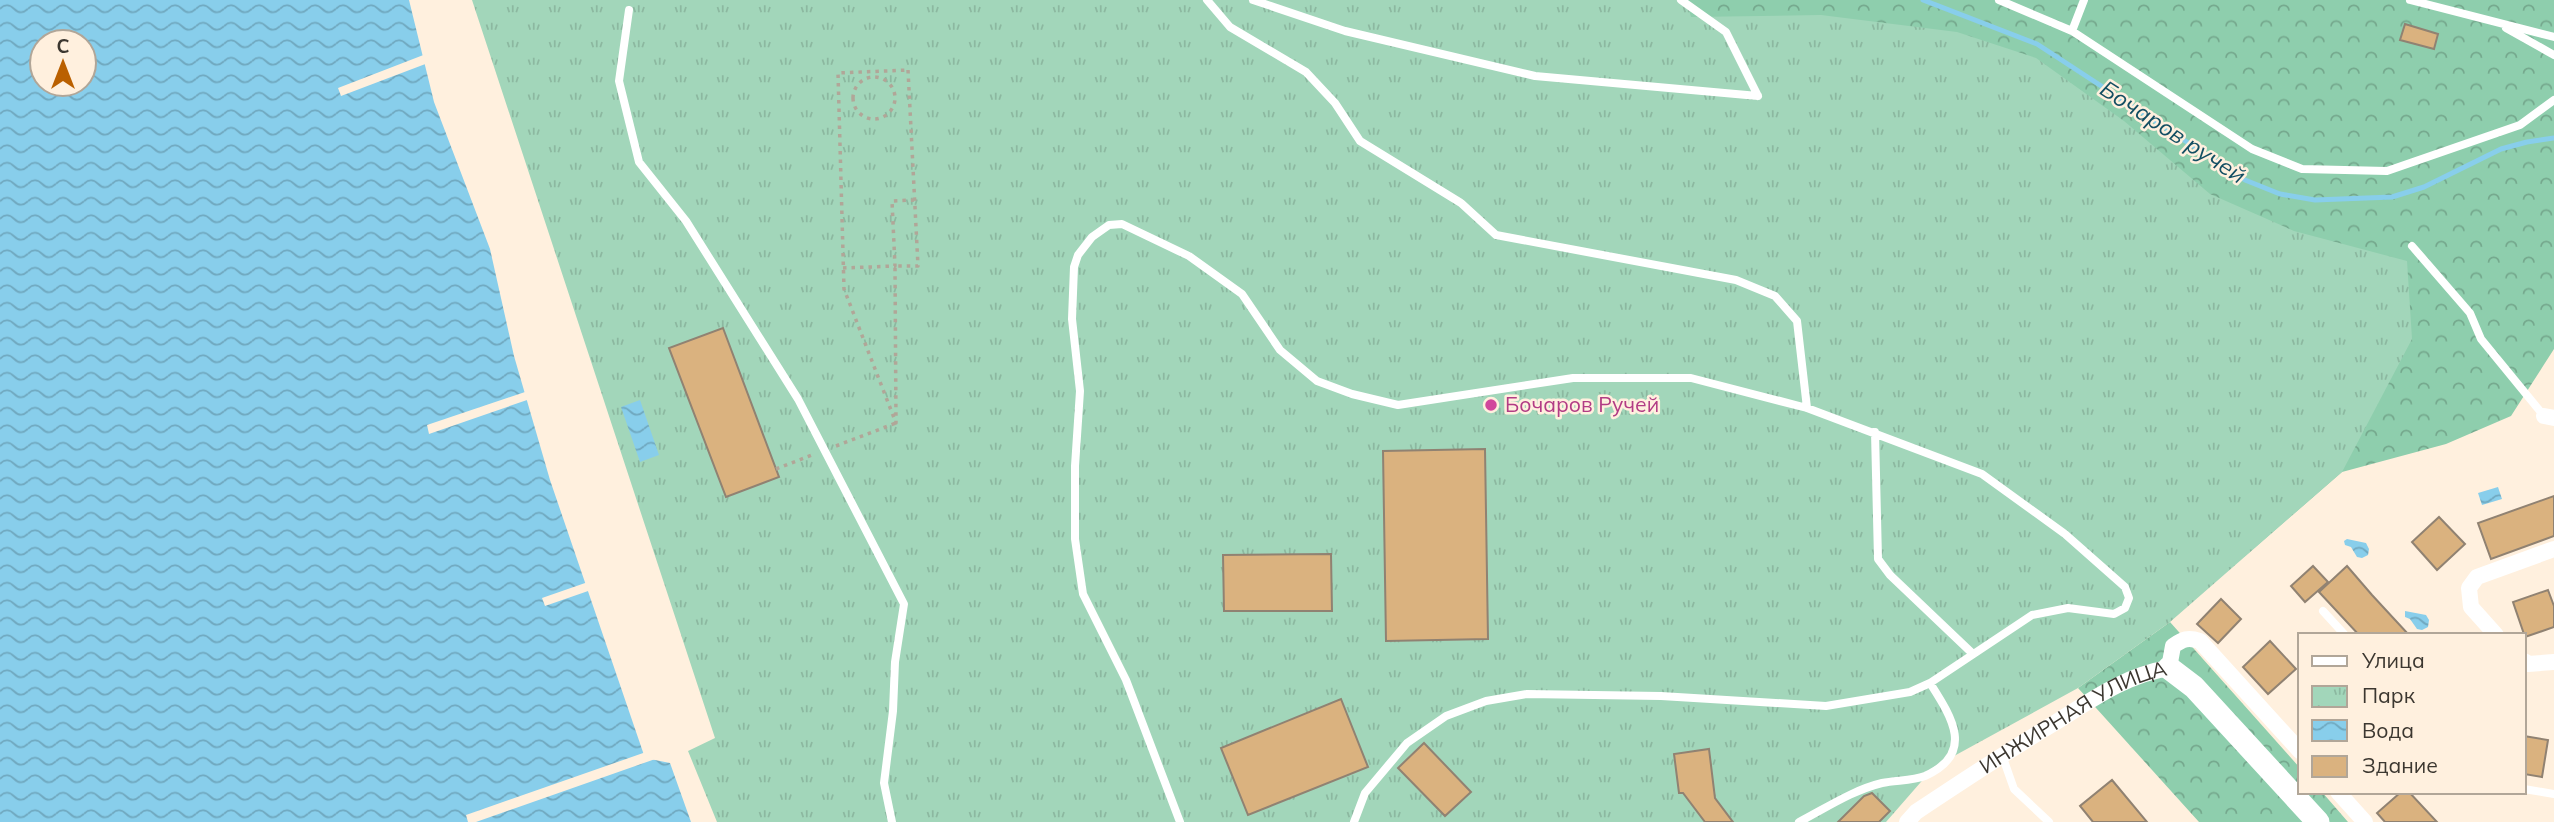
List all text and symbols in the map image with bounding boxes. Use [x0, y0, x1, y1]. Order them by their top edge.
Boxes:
north arrow [28, 28, 98, 98]
text: С [56, 34, 70, 58]
water label: Бочаров ручей [2095, 74, 2252, 189]
place label: Бочаров Ручей [1505, 391, 1659, 417]
marker: Бочаров Ручей [1483, 397, 1499, 413]
legend [2298, 633, 2526, 794]
text: Улица [2361, 647, 2425, 673]
street label: ИНЖИРНАЯ УЛИЦА [1974, 654, 2170, 779]
text: Парк [2362, 682, 2416, 708]
text: Вода [2362, 717, 2414, 743]
text: Здание [2362, 752, 2438, 778]

